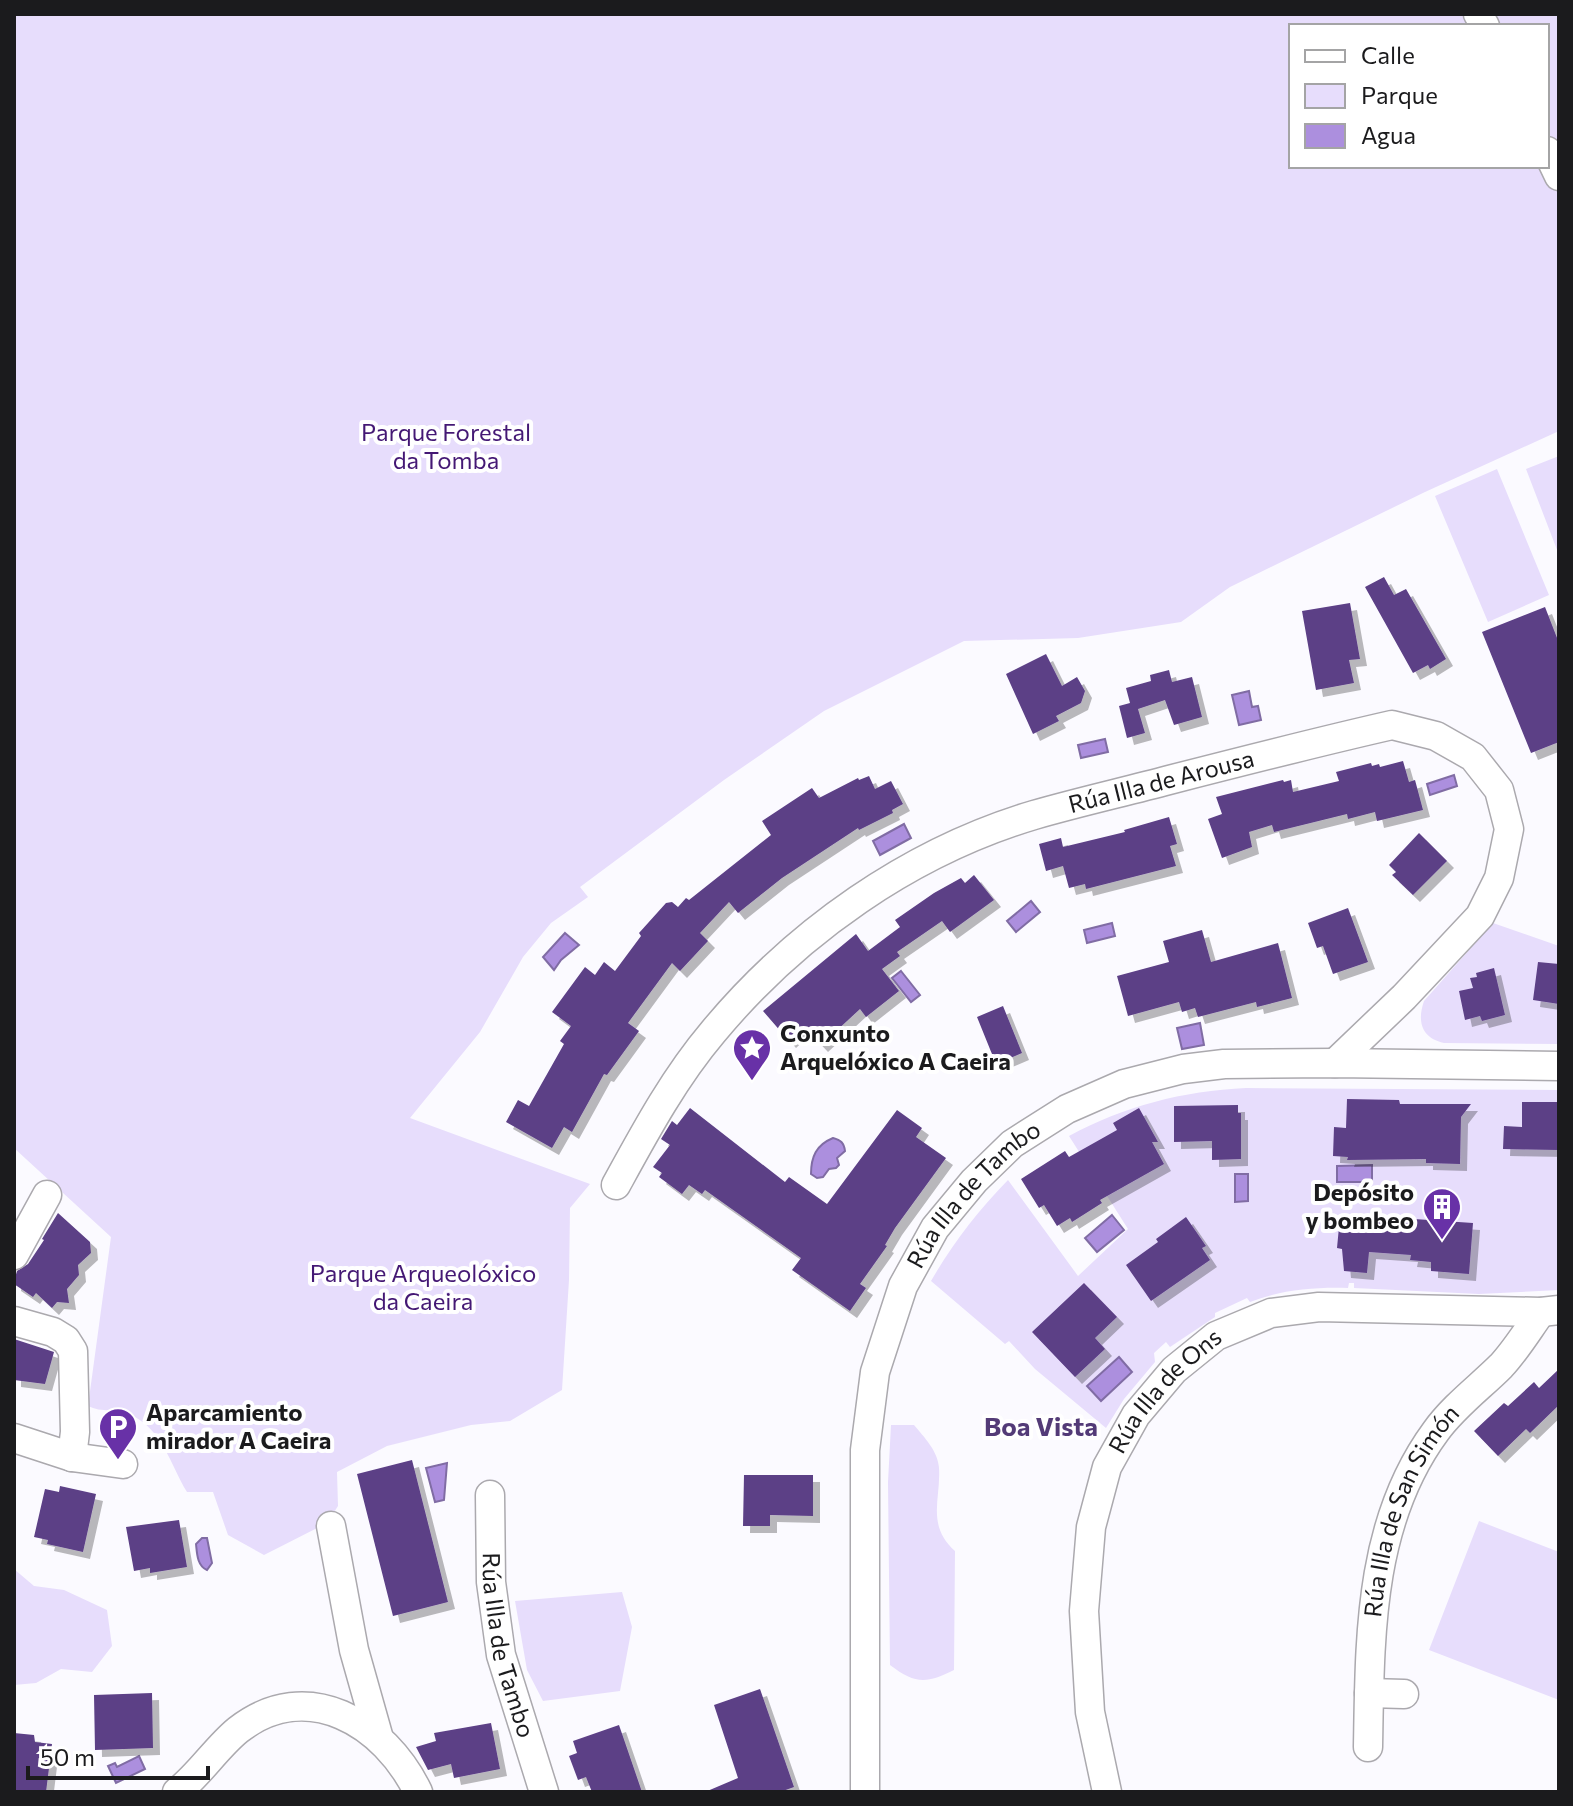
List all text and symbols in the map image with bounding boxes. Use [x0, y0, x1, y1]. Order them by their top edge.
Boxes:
legend [1289, 24, 1549, 168]
text: Calle [1361, 40, 1415, 69]
text: Parque [1361, 80, 1438, 109]
text: Agua [1361, 120, 1416, 149]
park label: Parque Forestal da Tomba [361, 417, 531, 474]
street label: Rúa Illa de Arousa [1065, 743, 1257, 818]
place label: Conxunto Arquelóxico A Caeira [780, 1018, 1011, 1075]
place icon: Conxunto Arquelóxico A Caeira [731, 1027, 773, 1082]
street label: Rúa Illa de Tambo [900, 1114, 1045, 1273]
place label: Depósito y bombeo [1306, 1177, 1414, 1234]
building icon: Depósito y bombeo [1421, 1186, 1463, 1241]
park label: Parque Arqueolóxico da Caeira [310, 1258, 536, 1315]
street label: Rúa Illa de Ons [1102, 1322, 1227, 1458]
place label: Aparcamiento mirador A Caeira [146, 1397, 331, 1454]
street label: Rúa Illa de San Simón [1357, 1398, 1464, 1619]
parking icon: Aparcamiento mirador A Caeira [97, 1406, 139, 1461]
district label: Boa Vista [984, 1410, 1098, 1441]
street label: Rúa Illa de Tambo [478, 1552, 542, 1741]
scale bar [28, 1730, 208, 1780]
text: 50 m [40, 1742, 95, 1771]

